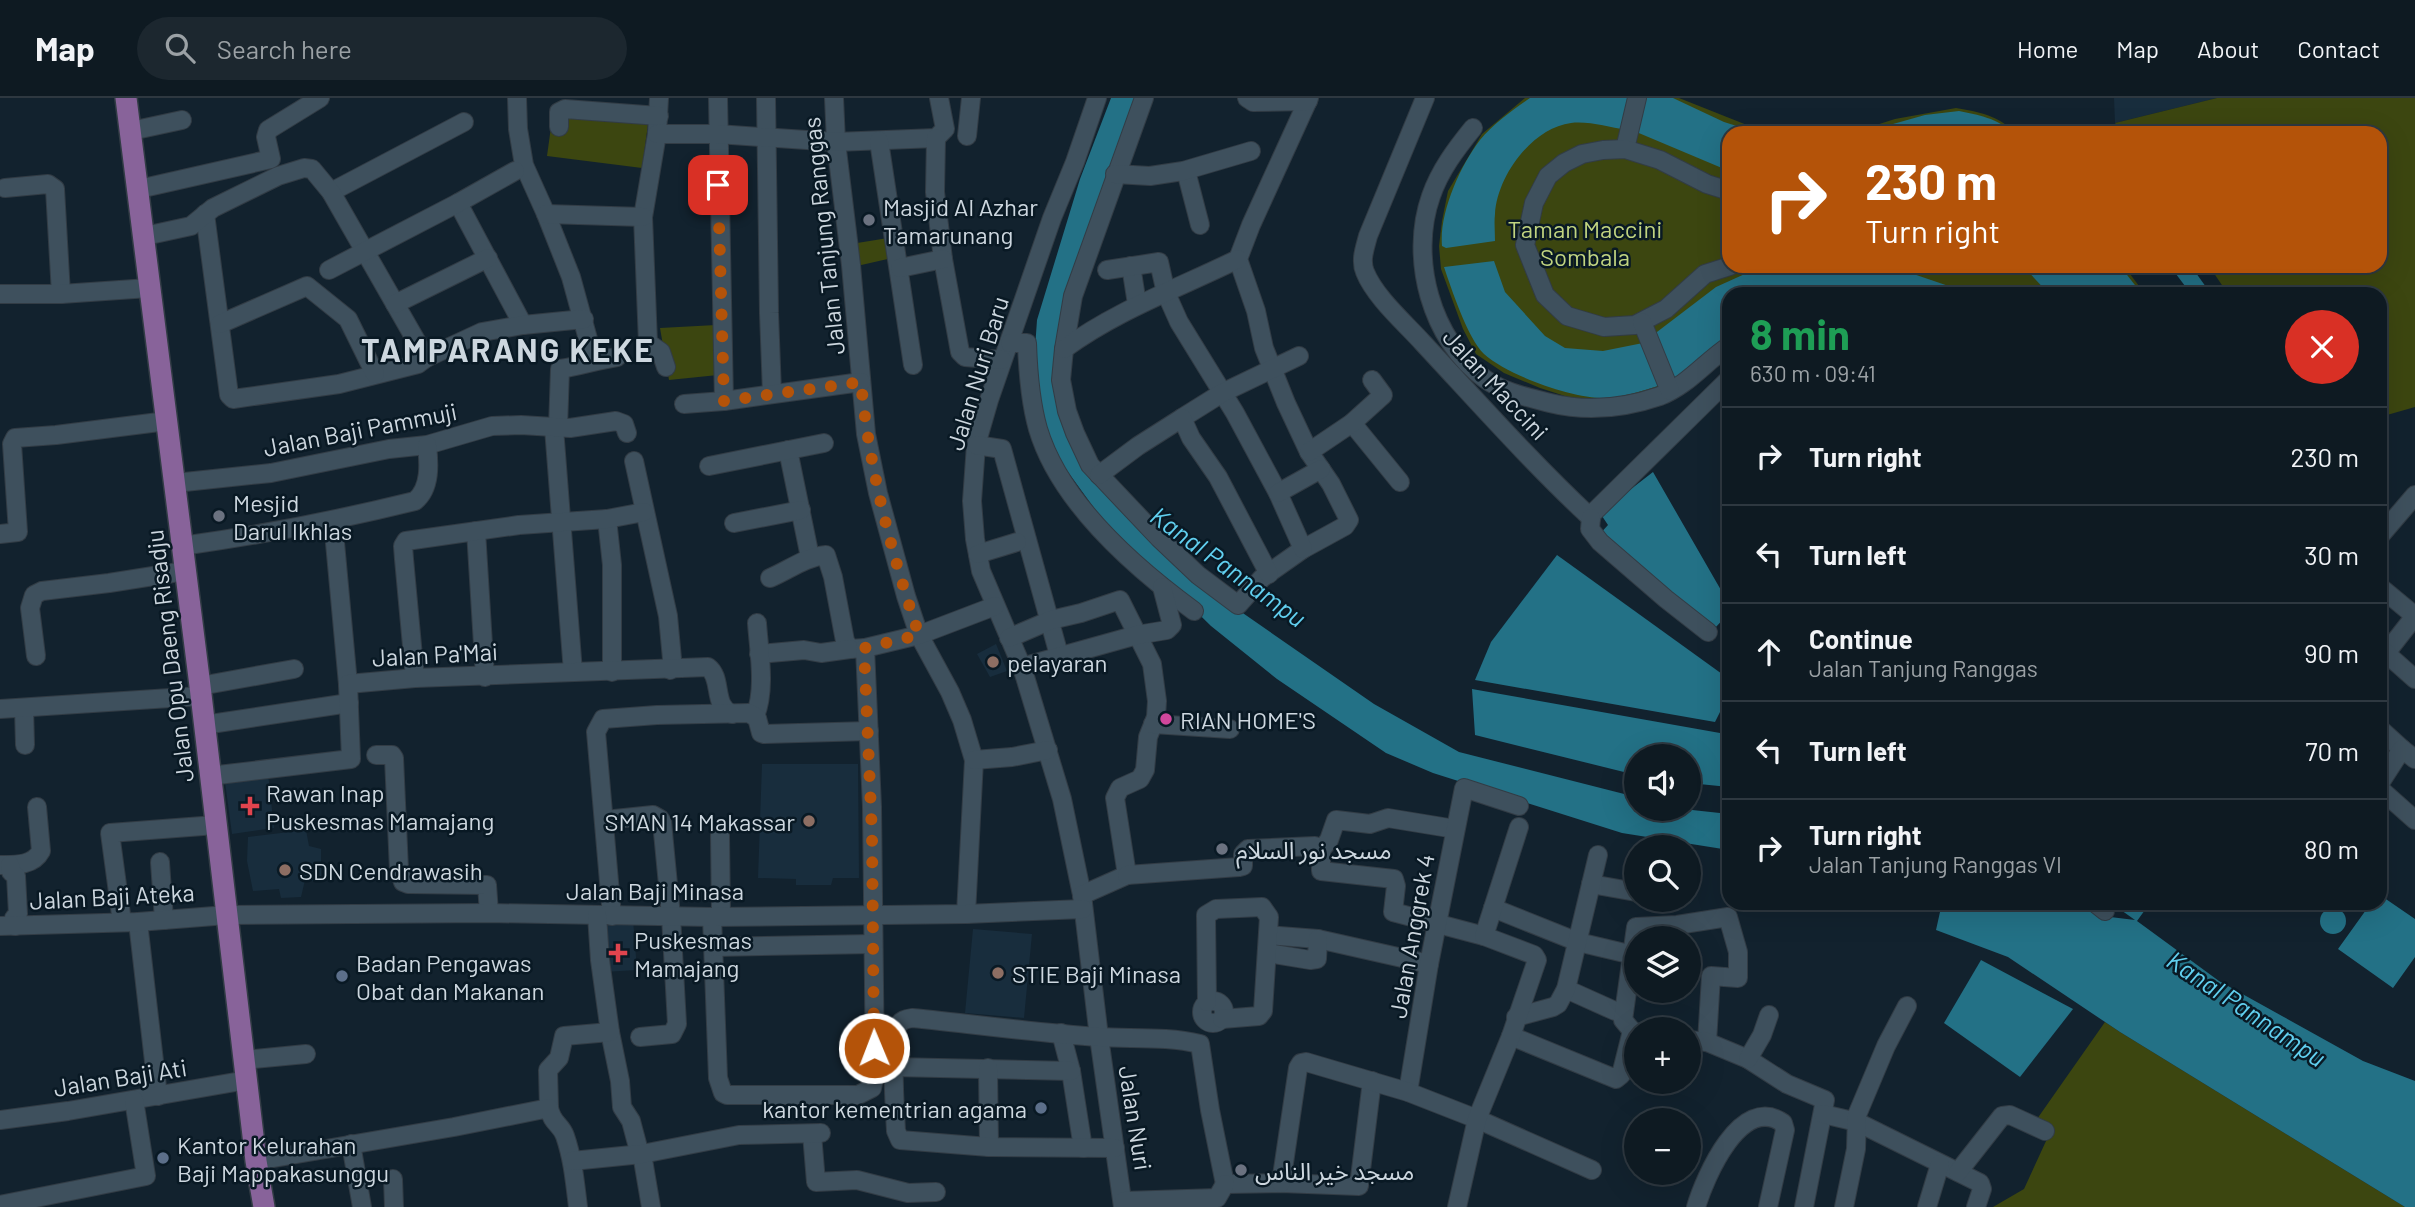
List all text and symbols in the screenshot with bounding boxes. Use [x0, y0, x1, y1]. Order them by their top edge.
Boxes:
search box [137, 17, 627, 80]
text: Map [35, 28, 95, 68]
icon: search [161, 29, 199, 67]
text: Search here [217, 33, 352, 64]
text: Home [2017, 34, 2078, 63]
text: Map [2116, 34, 2159, 63]
text: About [2197, 34, 2259, 63]
text: Contact [2297, 34, 2380, 63]
street label: Jalan Tanjung Ranggas [796, 116, 850, 356]
text: 230 m [1865, 151, 1997, 210]
icon: right [1750, 154, 1841, 245]
pin [688, 155, 748, 215]
icon: arrive [699, 166, 737, 204]
place label: Masjid Al Azhar Tamarunang [883, 192, 1038, 249]
text: Turn right [1865, 211, 2000, 249]
marker: Masjid Al Azhar Tamarunang [861, 212, 877, 228]
park label: Taman Maccini Sombala [1508, 214, 1662, 271]
street label: Jalan Nuri Baru [940, 293, 1014, 453]
text: 8 min [1750, 308, 1850, 358]
button: close [2285, 310, 2359, 384]
street label: Jalan Maccini [1437, 323, 1555, 445]
district label: TAMPARANG KEKE [361, 330, 655, 368]
text: 630 m · 09:41 [1750, 359, 1876, 387]
street label: Jalan Baji Pammuji [261, 396, 459, 462]
icon: right [1750, 437, 1788, 475]
text: Turn right [1809, 441, 1922, 472]
text: 230 m [2290, 441, 2359, 472]
place label: Mesjid Darul Ikhlas [233, 488, 352, 545]
water label: Kanal Pannampu [1145, 499, 1313, 633]
marker: Mesjid Darul Ikhlas [211, 508, 227, 524]
street label: Jalan Opu Daeng Risadju [139, 528, 199, 784]
icon: left [1750, 535, 1788, 573]
text: Turn left [1809, 539, 1907, 570]
text: 30 m [2304, 539, 2359, 570]
text: Continue [1809, 623, 1913, 654]
icon: ahead [1750, 633, 1788, 671]
street label: Jalan Pa'Mai [371, 636, 499, 672]
text: 90 m [2304, 637, 2359, 668]
place label: pelayaran [1007, 648, 1107, 677]
marker: pelayaran [985, 654, 1001, 670]
text: Jalan Tanjung Ranggas [1809, 654, 2038, 682]
place label: RIAN HOME'S [1180, 705, 1316, 734]
marker: RIAN HOME'S [1158, 711, 1174, 727]
icon: left [1750, 731, 1788, 769]
text: Turn left [1809, 735, 1907, 766]
text: 70 m [2305, 735, 2359, 766]
map controls [1624, 744, 1701, 1185]
button: sound [1624, 744, 1701, 821]
place label: Rawan Inap Puskesmas Mamajang [266, 778, 494, 835]
marker: Rawan Inap Puskesmas Mamajang [240, 796, 260, 816]
place label: SMAN 14 Makassar [605, 807, 795, 836]
marker: SMAN 14 Makassar [801, 813, 817, 829]
text: Turn right [1809, 819, 1922, 850]
icon: right [1750, 829, 1788, 867]
text: 80 m [2304, 833, 2359, 864]
place label: مسجد نور السلام [1236, 835, 1392, 869]
button: search [1624, 835, 1701, 912]
marker: مسجد نور السلام [1214, 841, 1230, 857]
text: Jalan Tanjung Ranggas VI [1809, 850, 2062, 878]
street label: Jalan Anggrek 4 [1382, 852, 1440, 1020]
place label: SDN Cendrawasih [299, 856, 483, 885]
marker: SDN Cendrawasih [277, 862, 293, 878]
street label: Jalan Baji Minasa [566, 876, 744, 905]
street label: Jalan Baji Ateka [29, 877, 195, 915]
place label: Puskesmas Mamajang [634, 925, 752, 982]
button: layers [1624, 926, 1701, 1003]
marker: Puskesmas Mamajang [608, 943, 628, 963]
water label: Kanal Pannampu [2162, 943, 2332, 1073]
place label: Badan Pengawas Obat dan Makanan [356, 948, 544, 1005]
place label: STIE Baji Minasa [1012, 959, 1181, 988]
marker: STIE Baji Minasa [990, 965, 1006, 981]
marker: Badan Pengawas Obat dan Makanan [334, 968, 350, 984]
position arrow [837, 1011, 911, 1085]
button: + [1624, 1017, 1701, 1094]
street label: Jalan Baji Ati [51, 1052, 189, 1102]
street label: Jalan Nuri [1113, 1064, 1159, 1172]
place label: kantor kementrian agama [762, 1094, 1027, 1123]
marker: kantor kementrian agama [1033, 1100, 1049, 1116]
button: − [1624, 1108, 1701, 1185]
place label: Kantor Kelurahan Baji Mappakasunggu [177, 1130, 389, 1187]
marker: Kantor Kelurahan Baji Mappakasunggu [155, 1150, 171, 1166]
place label: مسجد خير الناس [1255, 1156, 1414, 1186]
marker: مسجد خير الناس [1233, 1162, 1249, 1178]

